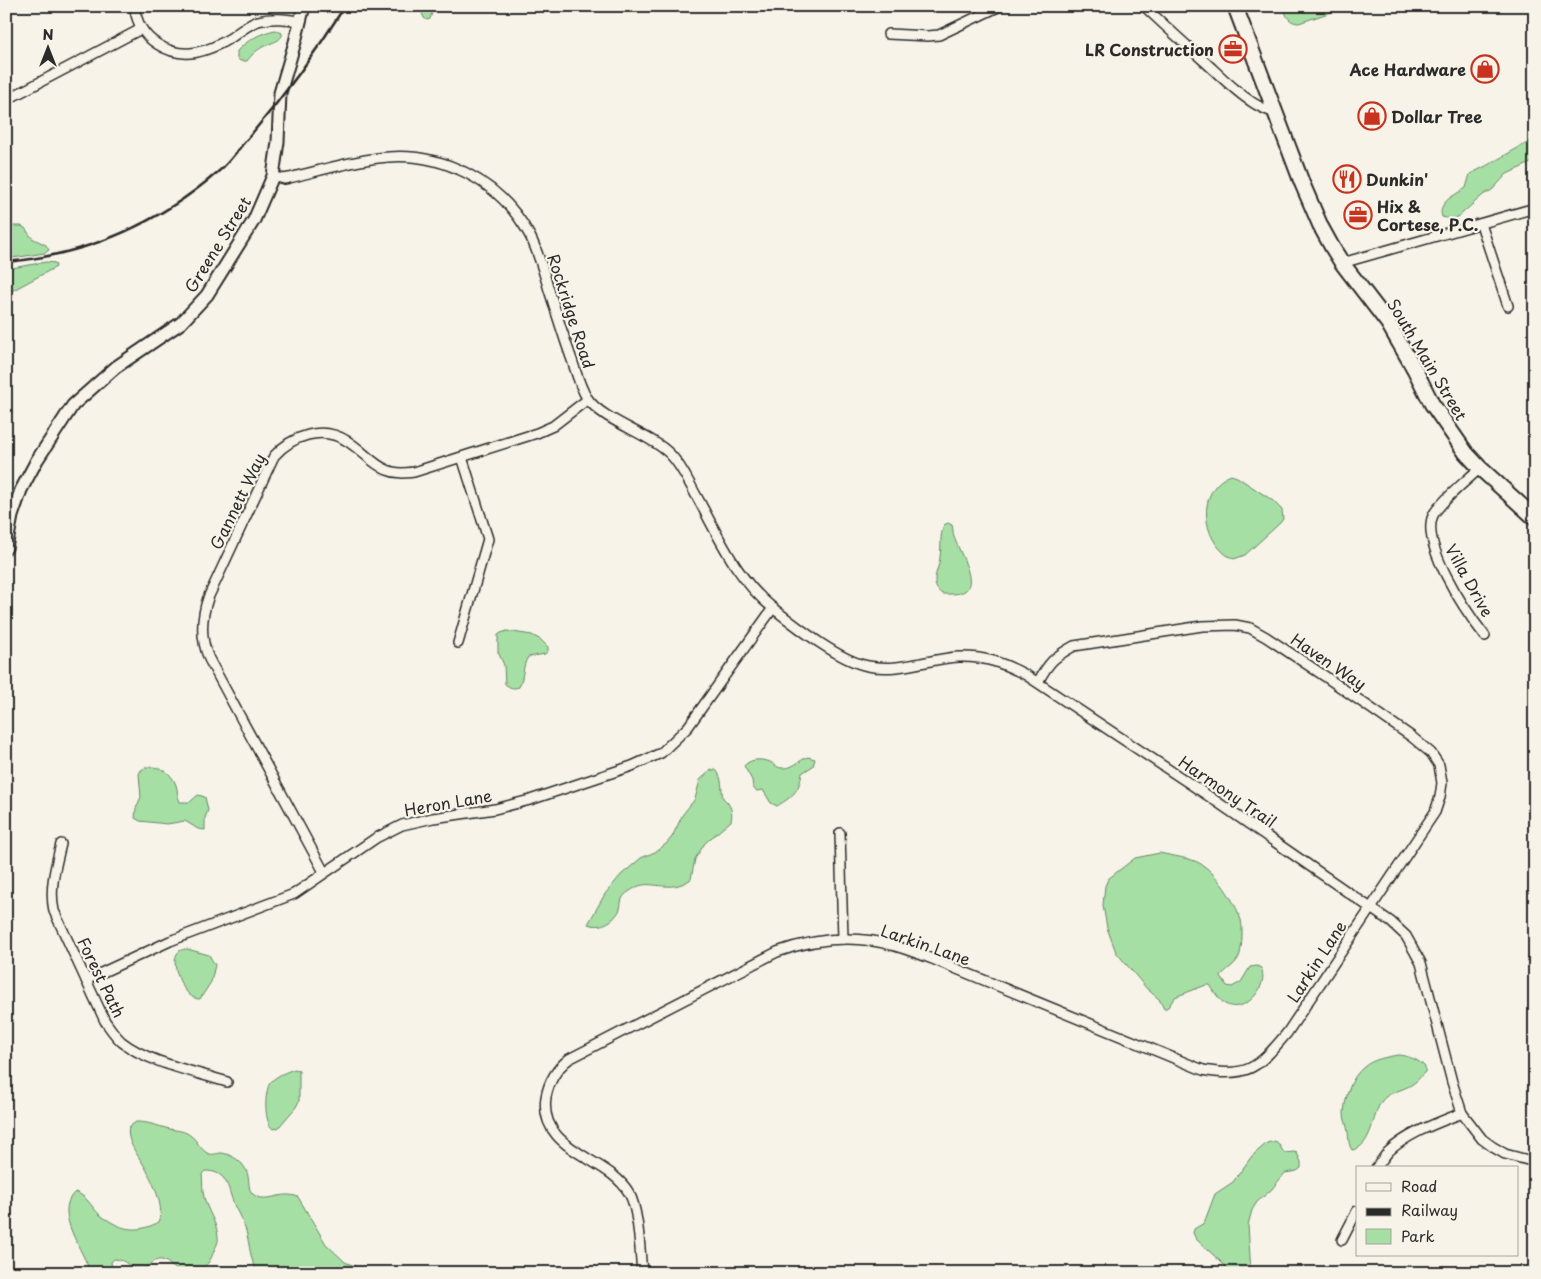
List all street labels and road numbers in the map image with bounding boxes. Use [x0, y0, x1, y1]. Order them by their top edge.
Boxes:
street label: Greene Street [178, 191, 256, 297]
street label: Rockridge Road [542, 251, 602, 371]
street label: South Main Street [1382, 294, 1474, 424]
street label: Gannett Way [203, 449, 271, 553]
street label: Villa Drive [1440, 539, 1500, 621]
street label: Haven Way [1286, 627, 1372, 695]
street label: Harmony Trail [1174, 749, 1282, 833]
street label: Heron Lane [402, 782, 494, 822]
street label: Larkin Lane [1281, 915, 1351, 1007]
street label: Larkin Lane [878, 917, 974, 971]
street label: Forest Path [72, 933, 132, 1021]

